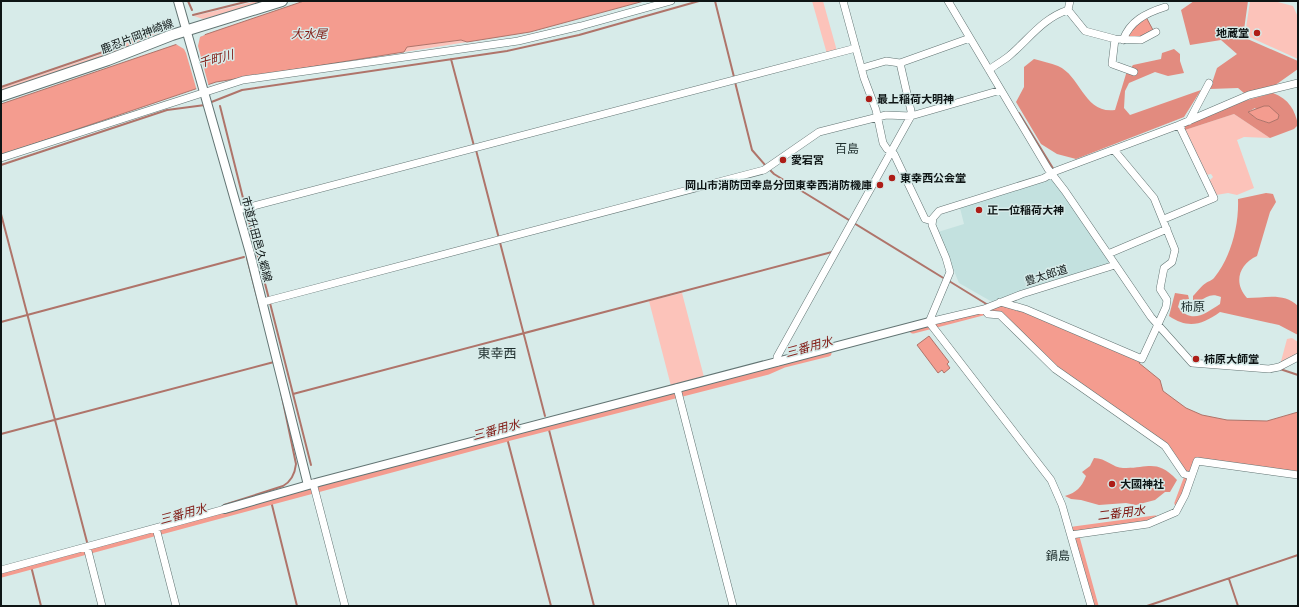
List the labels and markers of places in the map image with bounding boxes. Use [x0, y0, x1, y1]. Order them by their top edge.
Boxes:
place label: 地蔵堂 [1216, 26, 1249, 40]
marker: 地蔵堂 [1252, 28, 1262, 38]
place label: 最上稲荷大明神 [877, 92, 954, 106]
marker: 最上稲荷大明神 [864, 94, 874, 104]
place label: 愛宕宮 [791, 153, 824, 167]
marker: 愛宕宮 [778, 155, 788, 165]
place label: 東幸西公会堂 [900, 171, 966, 185]
marker: 東幸西公会堂 [887, 173, 897, 183]
place label: 岡山市消防団幸島分団東幸西消防機庫 [685, 178, 872, 192]
marker: 岡山市消防団幸島分団東幸西消防機庫 [875, 180, 885, 190]
place label: 正一位稲荷大神 [987, 203, 1064, 217]
marker: 正一位稲荷大神 [974, 205, 984, 215]
place label: 柿原大師堂 [1204, 352, 1259, 366]
marker: 柿原大師堂 [1191, 354, 1201, 364]
place label: 大國神社 [1120, 477, 1164, 491]
marker: 大國神社 [1107, 479, 1117, 489]

